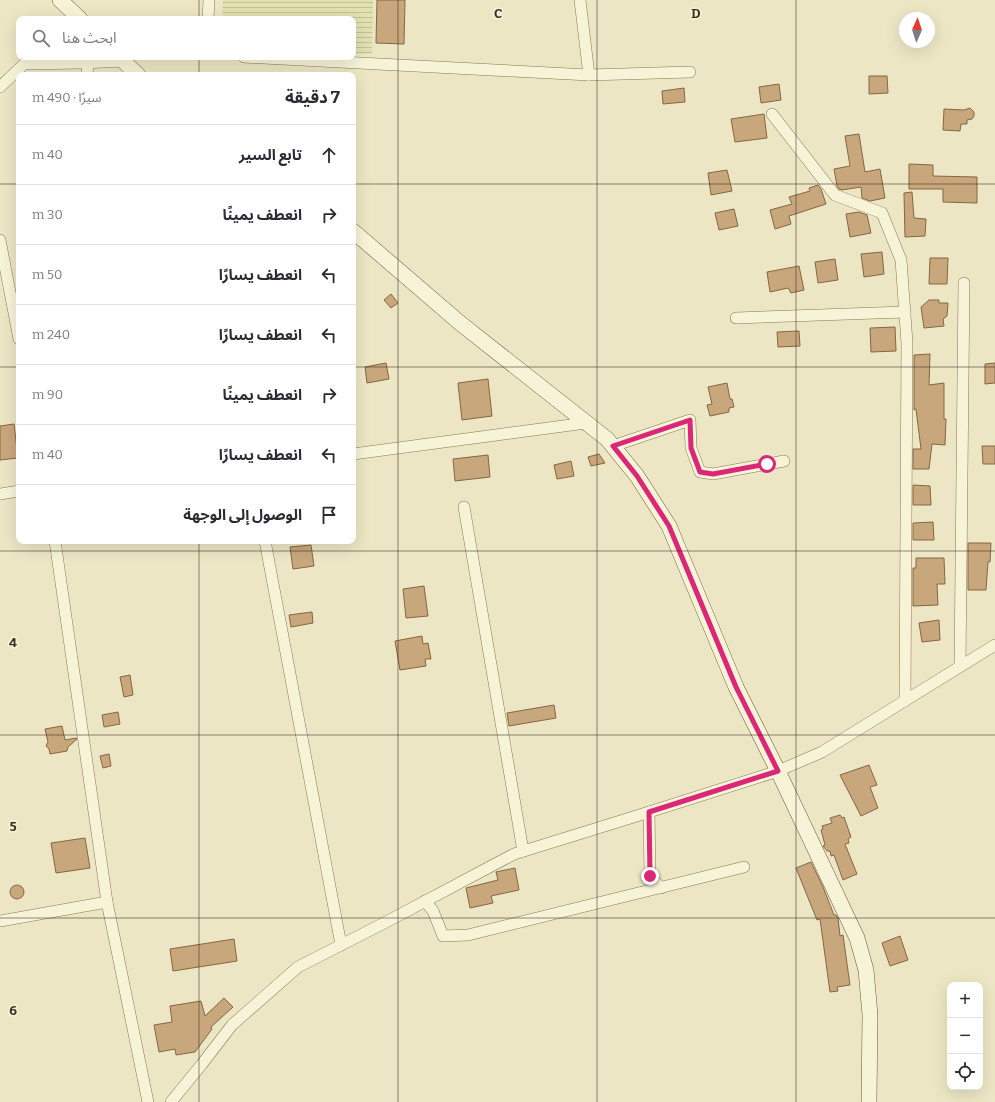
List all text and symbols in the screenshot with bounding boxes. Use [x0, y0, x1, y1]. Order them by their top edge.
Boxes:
text: C [494, 6, 502, 21]
text: D [691, 6, 701, 21]
north arrow [899, 12, 935, 48]
search box [16, 16, 356, 60]
icon: search [30, 27, 52, 49]
text: ابحث هنا [62, 29, 117, 47]
text: 7 دقيقة [285, 87, 340, 108]
text: سيرًا · 490 m [32, 90, 101, 105]
icon: ahead [318, 144, 340, 166]
text: تابع السير [239, 146, 302, 164]
text: 40 m [32, 147, 63, 162]
icon: right [318, 204, 340, 226]
text: انعطف يمينًا [223, 206, 302, 224]
text: 30 m [32, 207, 63, 222]
icon: left [318, 264, 340, 286]
text: انعطف يسارًا [219, 266, 302, 284]
text: 50 m [32, 267, 62, 282]
icon: left [318, 324, 340, 346]
text: انعطف يسارًا [219, 326, 302, 344]
text: 240 m [32, 327, 70, 342]
icon: right [318, 384, 340, 406]
text: انعطف يمينًا [223, 386, 302, 404]
text: 90 m [32, 387, 63, 402]
icon: left [318, 444, 340, 466]
text: انعطف يسارًا [219, 446, 302, 464]
text: 40 m [32, 447, 63, 462]
route start [758, 455, 776, 473]
icon: arrive [318, 504, 340, 526]
text: الوصول إلى الوجهة [183, 506, 302, 524]
text: 4 [9, 635, 17, 650]
text: 5 [9, 819, 17, 834]
route end [641, 867, 659, 885]
map controls [947, 982, 983, 1090]
button: + [947, 982, 983, 1018]
text: 6 [9, 1003, 17, 1018]
button: − [947, 1018, 983, 1054]
button: locate [947, 1054, 983, 1090]

